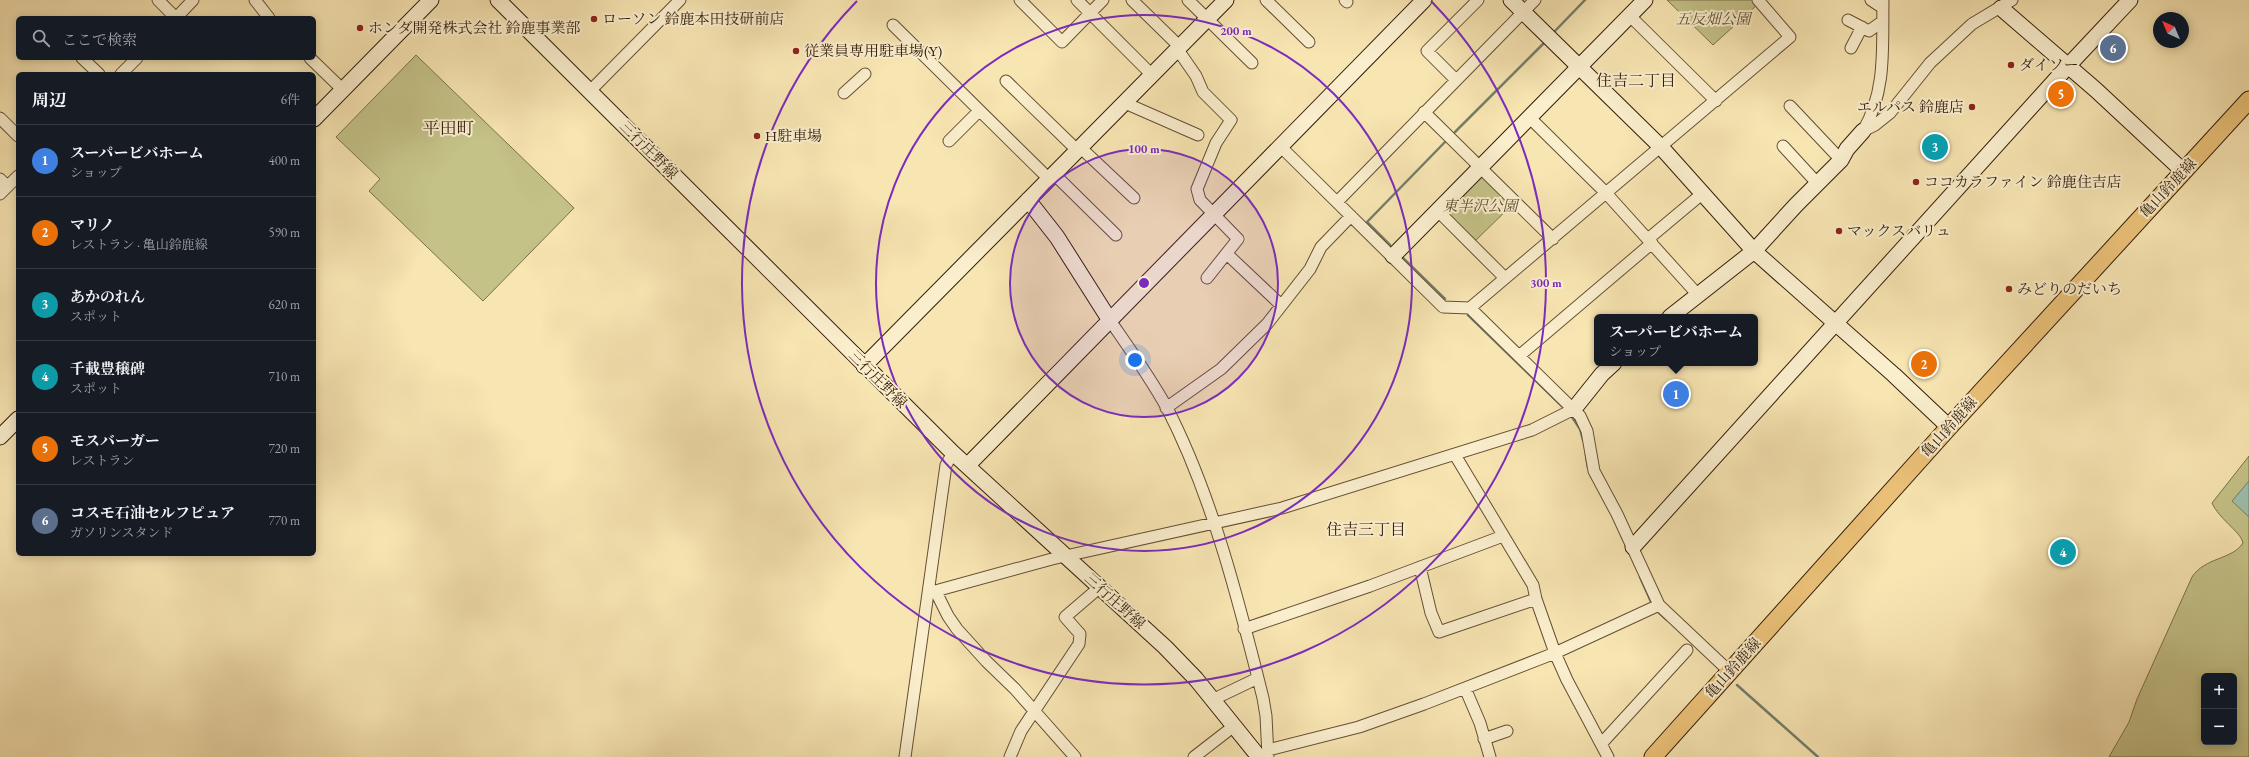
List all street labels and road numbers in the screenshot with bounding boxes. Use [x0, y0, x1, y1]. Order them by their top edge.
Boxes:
street label: 三行庄野線 [616, 116, 683, 183]
street label: 亀山鈴鹿線 [2135, 154, 2200, 222]
street label: 三行庄野線 [845, 345, 912, 412]
street label: 亀山鈴鹿線 [1916, 392, 1981, 461]
street label: 三行庄野線 [1081, 568, 1150, 633]
street label: 亀山鈴鹿線 [1700, 633, 1765, 702]

